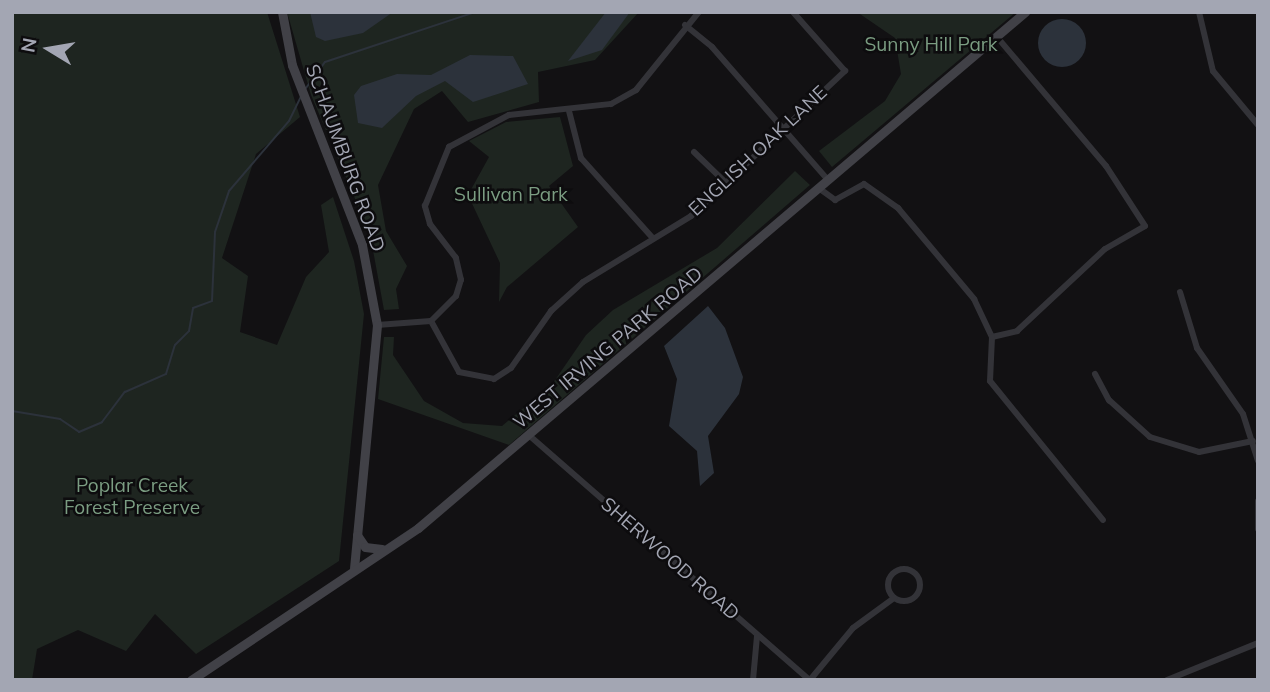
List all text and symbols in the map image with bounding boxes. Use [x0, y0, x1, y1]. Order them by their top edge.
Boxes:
north arrow [14, 14, 84, 84]
park label: Sunny Hill Park [864, 34, 998, 56]
text: N [15, 36, 42, 54]
street label: SCHAUMBURG ROAD [300, 61, 390, 255]
street label: ENGLISH OAK LANE [684, 81, 832, 221]
park label: Sullivan Park [454, 184, 568, 206]
street label: WEST IRVING PARK ROAD [509, 262, 707, 434]
park label: Poplar Creek Forest Preserve [64, 475, 200, 519]
street label: SHERWOOD ROAD [596, 493, 744, 625]

